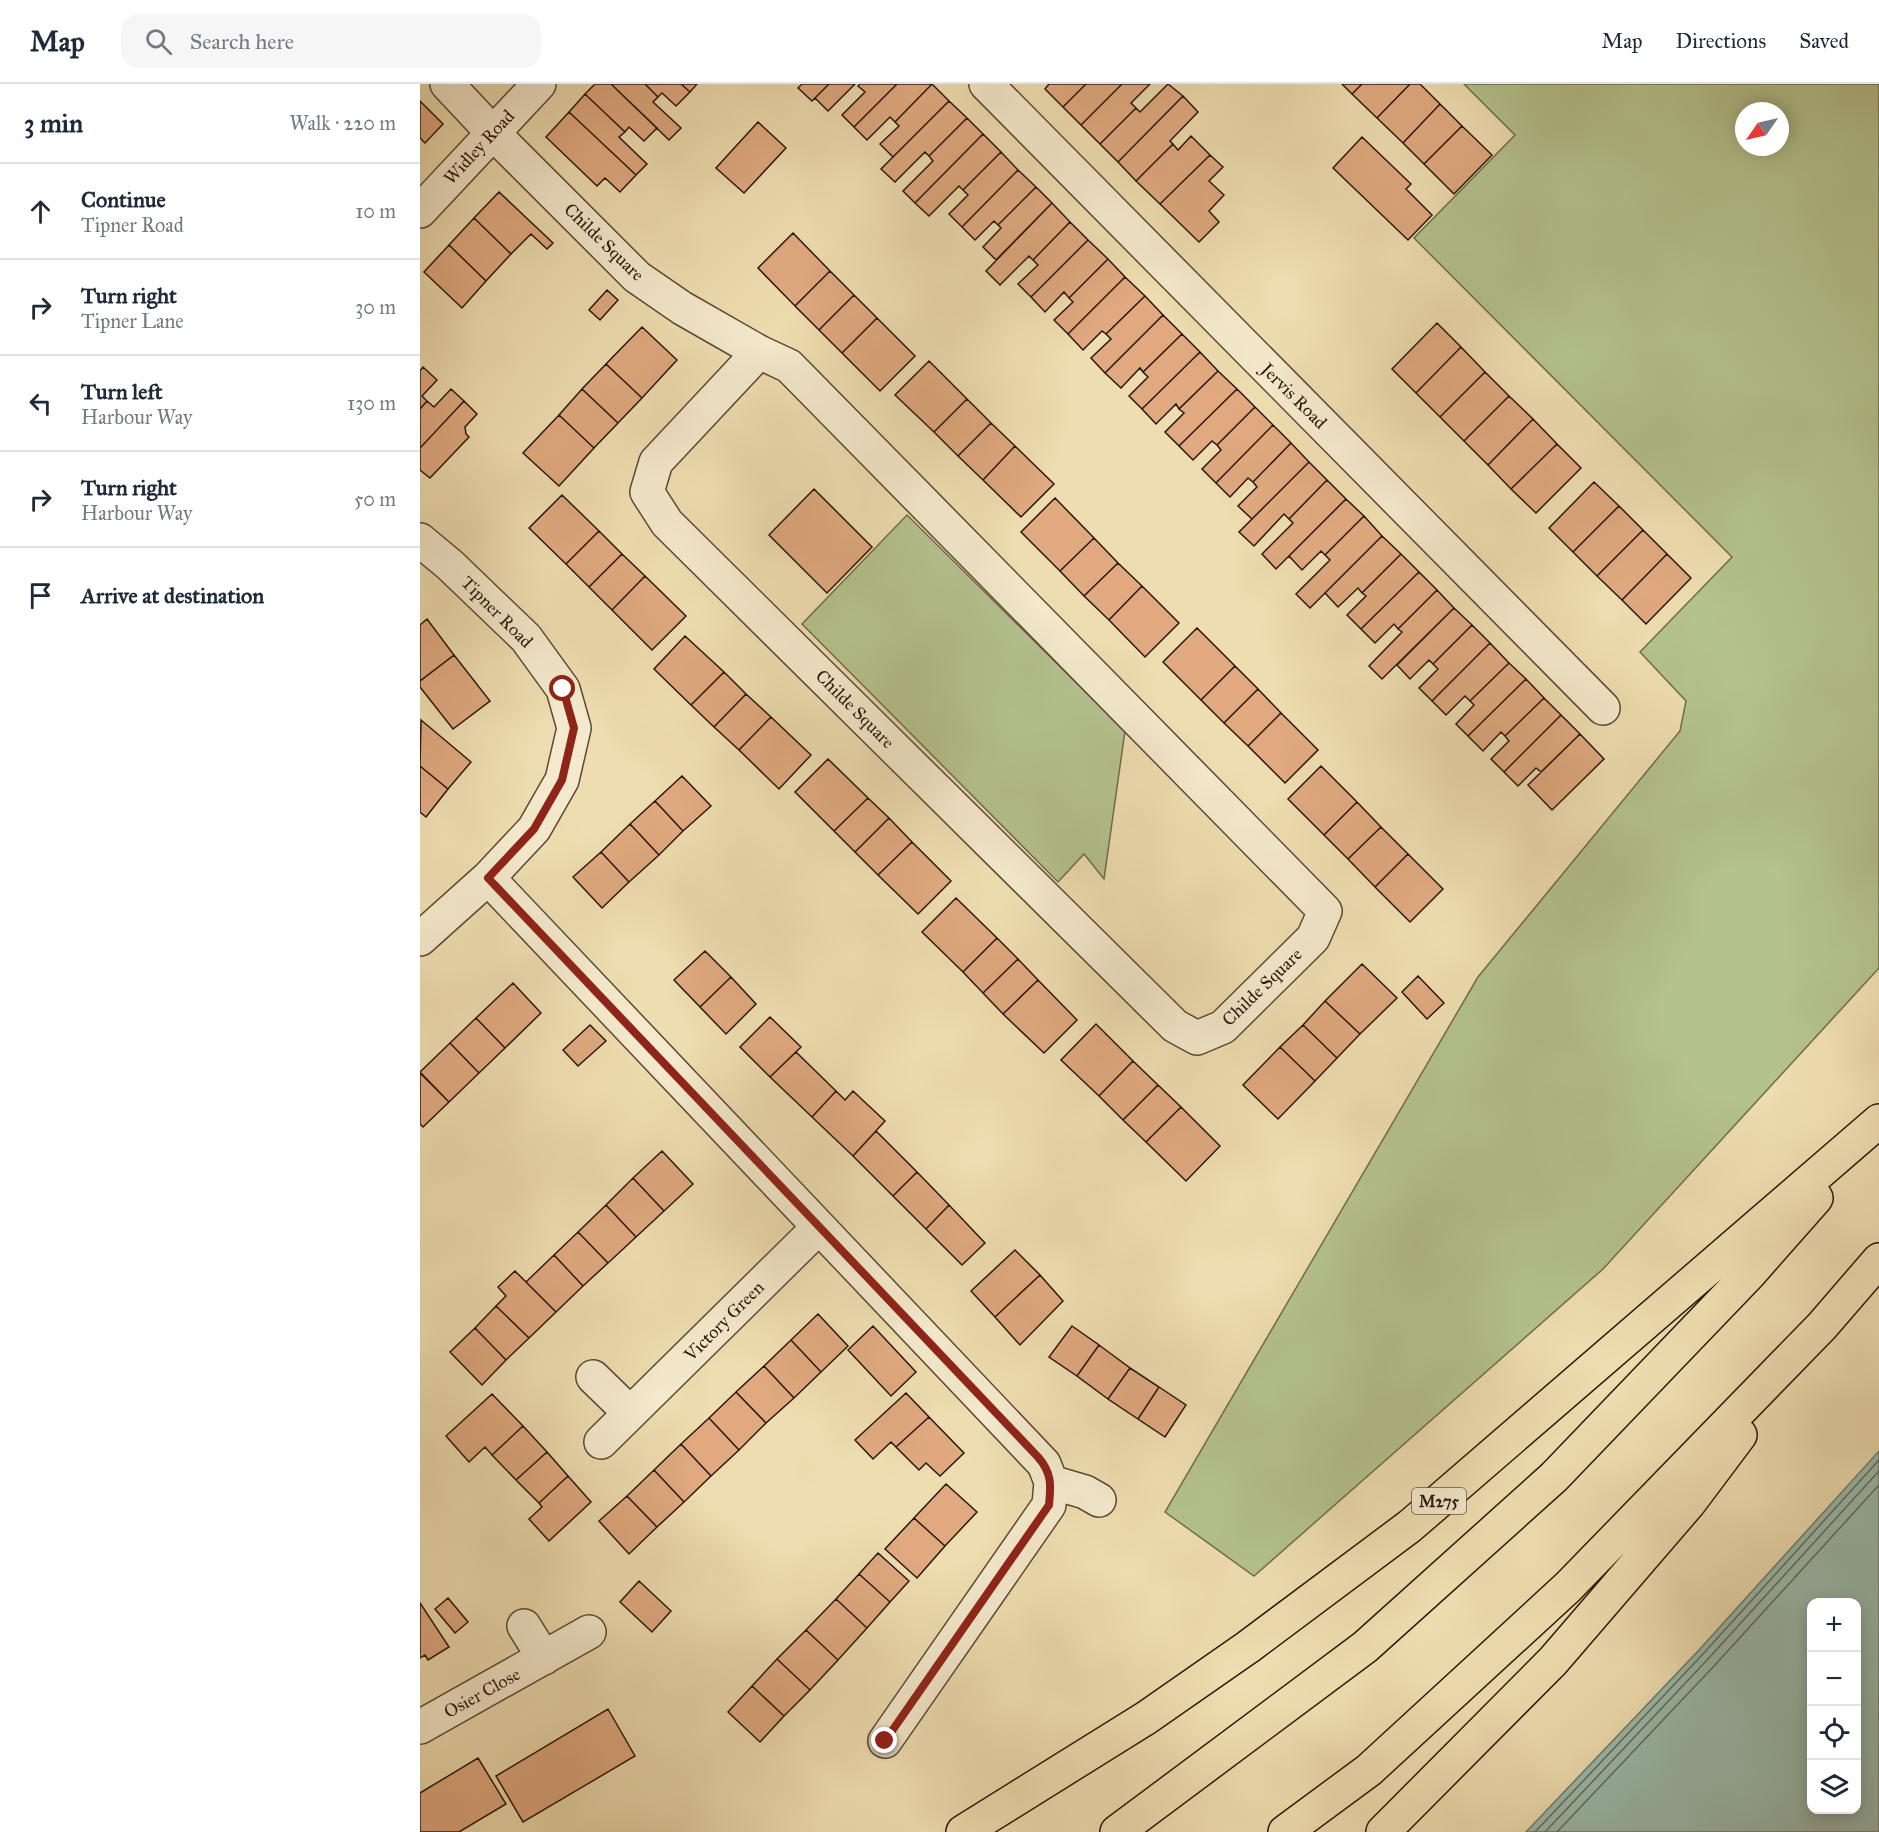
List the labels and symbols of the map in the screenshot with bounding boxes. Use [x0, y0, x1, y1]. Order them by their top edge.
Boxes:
north arrow [1735, 102, 1789, 156]
street label: Widley Road [439, 105, 519, 189]
street label: Childe Square [559, 198, 649, 286]
street label: Jervis Road [1254, 357, 1331, 434]
street label: Tipner Road [457, 572, 537, 652]
street label: Childe Square [810, 665, 899, 754]
route start [549, 675, 575, 701]
street label: Childe Square [1217, 943, 1307, 1031]
street label: Victory Green [679, 1276, 769, 1366]
road number: M275 [1412, 1488, 1466, 1514]
street label: Osier Close [440, 1663, 524, 1723]
route end [871, 1727, 897, 1753]

